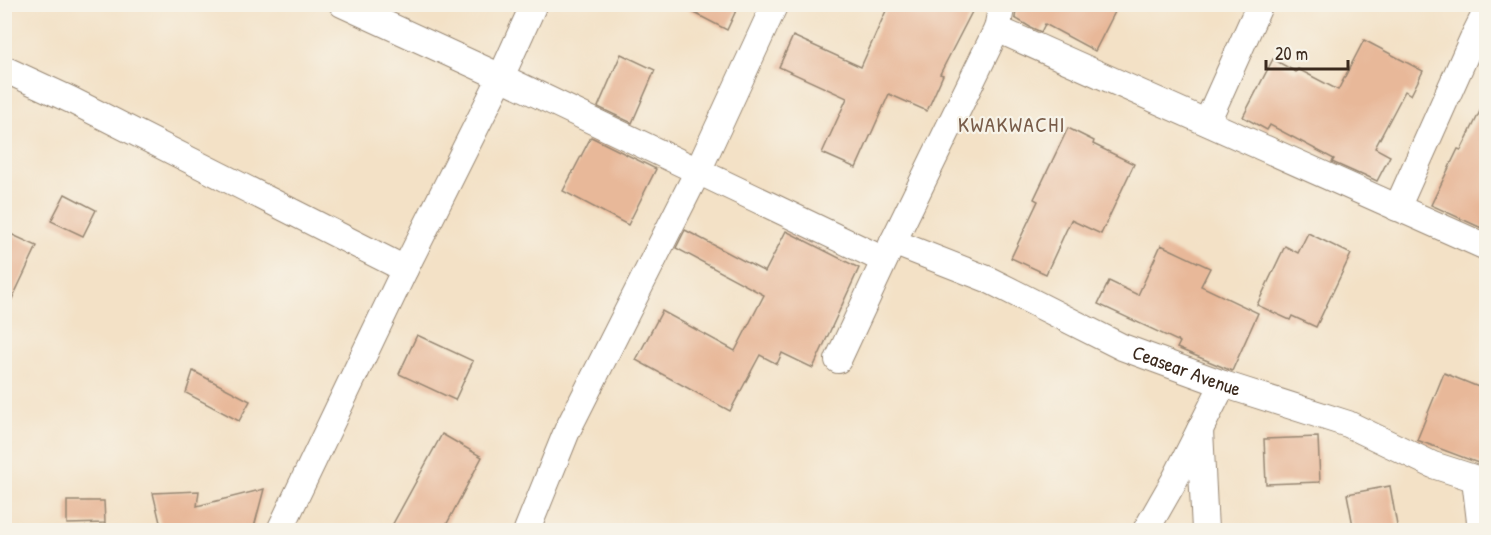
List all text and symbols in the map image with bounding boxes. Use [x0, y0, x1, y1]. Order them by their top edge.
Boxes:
scale bar [1266, 33, 1348, 71]
text: 20 m [1275, 41, 1308, 66]
district label: KWAKWACHI [958, 110, 1066, 139]
street label: Ceasear Avenue [1129, 338, 1244, 402]

